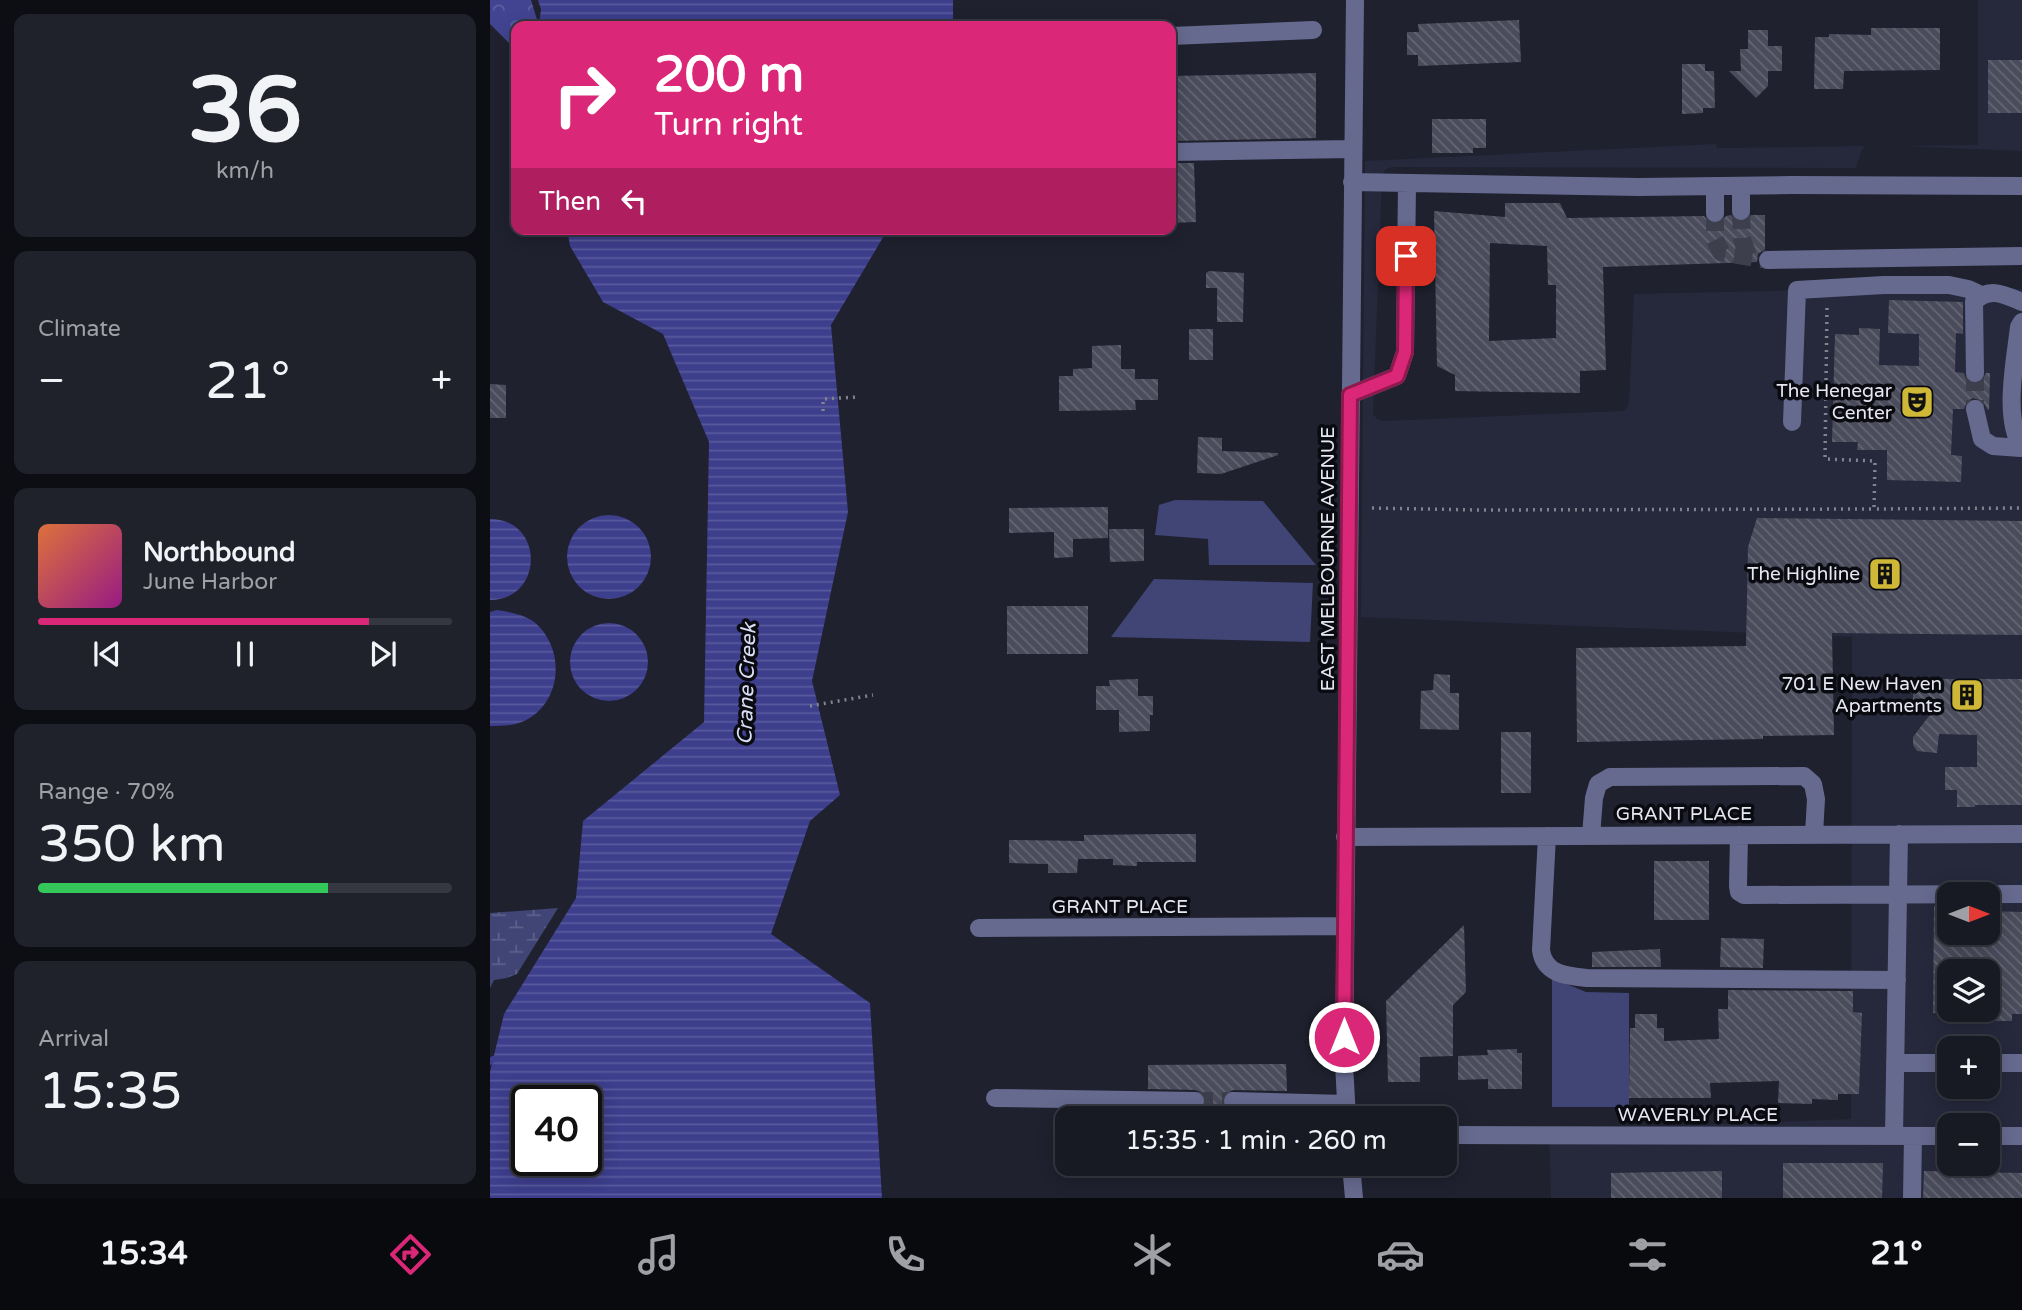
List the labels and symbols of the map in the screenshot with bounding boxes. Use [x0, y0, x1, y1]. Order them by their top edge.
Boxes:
pin [1376, 226, 1436, 286]
place label: The Henegar Center [1776, 380, 1893, 424]
theatre icon: The Henegar Center [1898, 383, 1936, 421]
street label: EAST MELBOURNE AVENUE [1317, 427, 1339, 691]
building icon: The Highline [1866, 555, 1904, 593]
place label: The Highline [1747, 563, 1860, 585]
water label: Crane Creek [732, 621, 762, 745]
place label: 701 E New Haven Apartments [1781, 673, 1942, 717]
building icon: 701 E New Haven Apartments [1948, 676, 1986, 714]
street label: GRANT PLACE [1616, 803, 1752, 825]
north arrow [1937, 882, 2000, 945]
street label: GRANT PLACE [1052, 896, 1188, 918]
position arrow [1307, 1000, 1381, 1074]
speed limit sign: 40 [511, 1085, 602, 1176]
street label: WAVERLY PLACE [1618, 1104, 1778, 1126]

